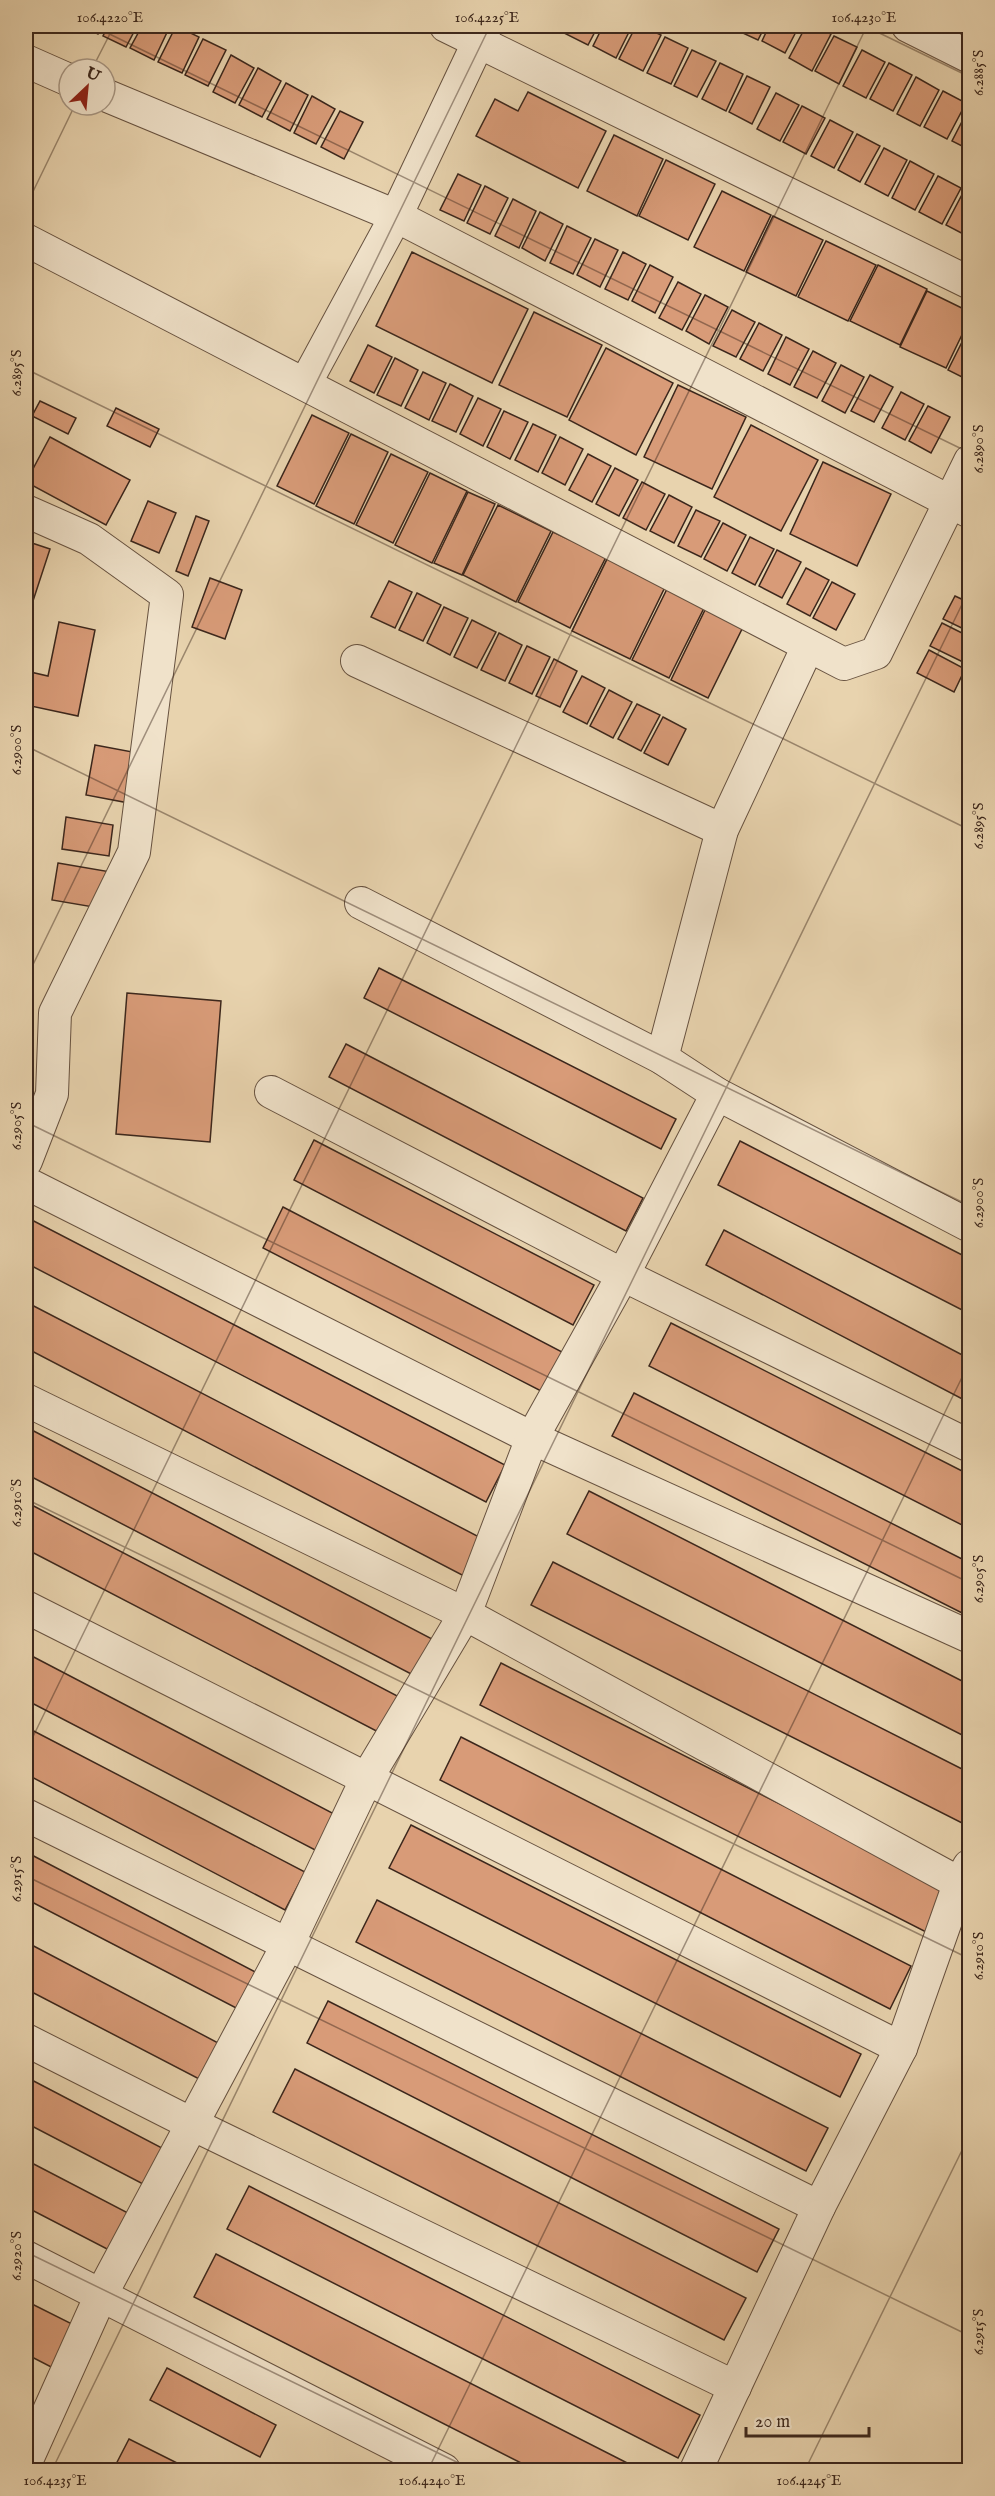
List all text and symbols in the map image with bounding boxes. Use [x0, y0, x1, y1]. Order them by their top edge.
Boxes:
text: 106.4220°E [77, 8, 143, 27]
text: 106.4225°E [455, 8, 519, 27]
text: 106.4230°E [831, 8, 897, 27]
text: 6.2885°S [969, 50, 988, 96]
north arrow [57, 57, 117, 117]
text: U [81, 63, 104, 87]
text: 6.2895°S [7, 350, 26, 396]
text: 6.2890°S [969, 425, 988, 473]
text: 6.2900°S [7, 725, 26, 775]
text: 6.2895°S [969, 803, 988, 849]
text: 6.2905°S [7, 1102, 26, 1150]
text: 6.2900°S [969, 1178, 988, 1228]
text: 6.2910°S [7, 1479, 26, 1527]
text: 6.2905°S [969, 1555, 988, 1603]
text: 6.2915°S [7, 1856, 26, 1902]
text: 6.2910°S [969, 1932, 988, 1980]
text: 6.2920°S [7, 2231, 26, 2281]
text: 6.2915°S [969, 2309, 988, 2355]
scale bar [746, 2400, 869, 2438]
text: 20 m [755, 2411, 790, 2434]
text: 106.4235°E [23, 2471, 87, 2490]
text: 106.4240°E [399, 2471, 465, 2490]
text: 106.4245°E [777, 2471, 841, 2490]

